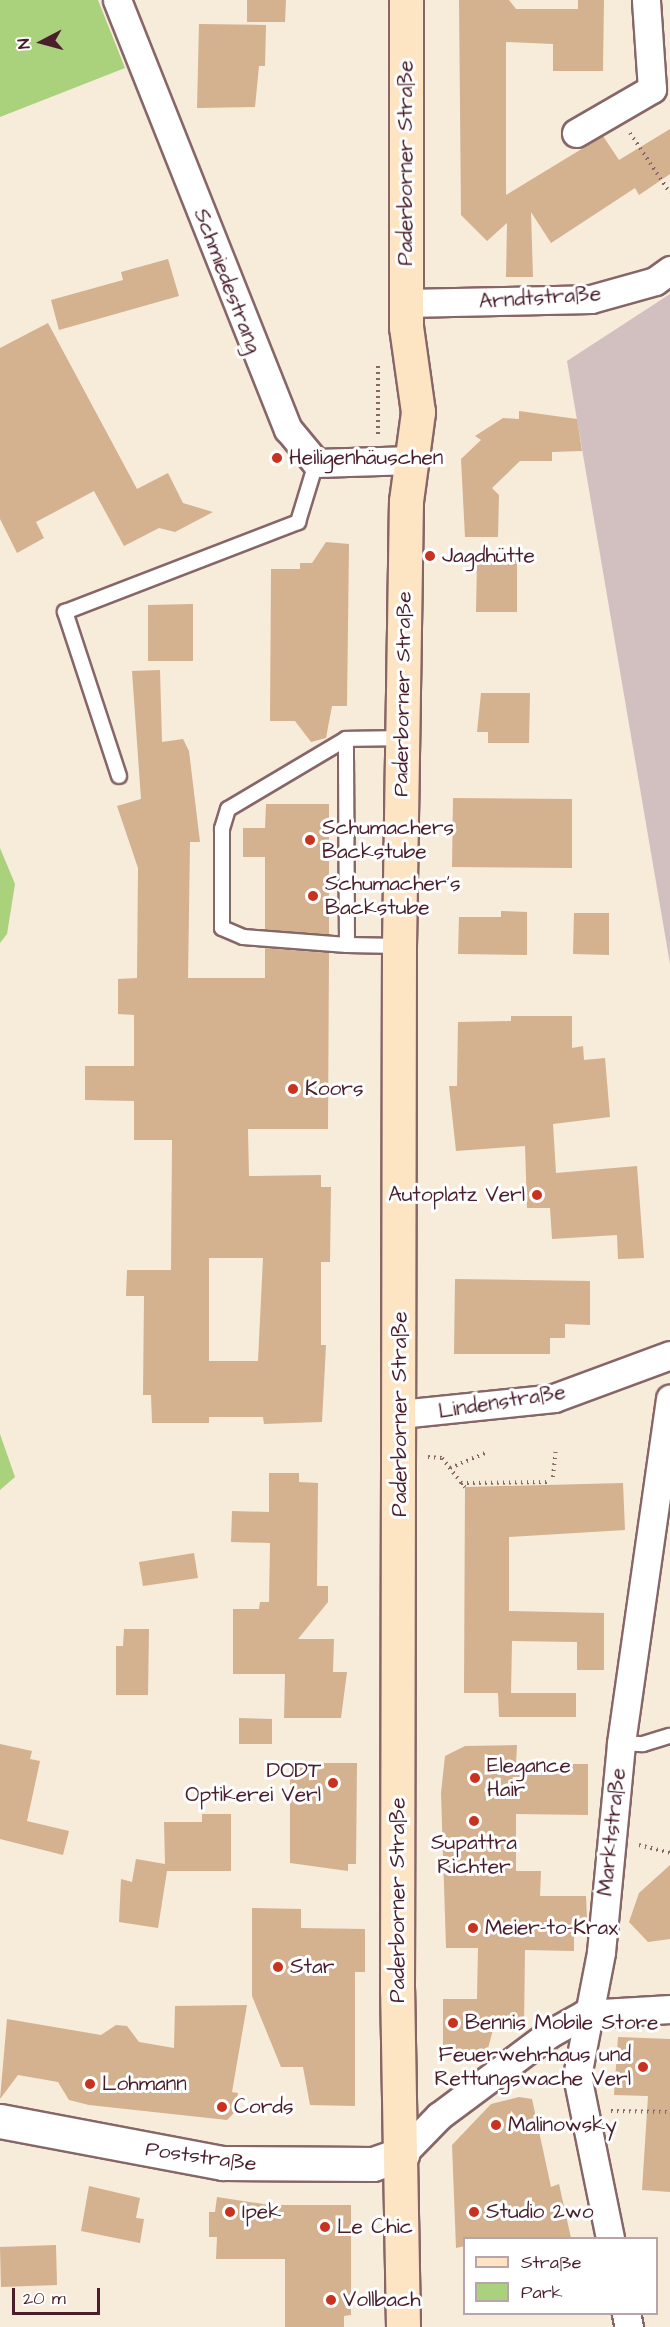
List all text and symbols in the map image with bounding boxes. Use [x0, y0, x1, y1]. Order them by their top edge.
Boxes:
north arrow [12, 12, 72, 72]
text: N [13, 38, 36, 50]
street label: Paderborner Straße [393, 60, 419, 266]
street label: Schmiedestrang [188, 205, 266, 357]
street label: Arndtstraße [478, 281, 602, 315]
place label: Heiligenhäuschen [289, 445, 443, 471]
marker: Heiligenhäuschen [270, 451, 284, 465]
place label: Jagdhütte [442, 543, 535, 569]
marker: Jagdhütte [423, 549, 437, 563]
street label: Paderborner Straße [389, 591, 417, 797]
place label: Schumachers Backstube [322, 815, 454, 865]
marker: Schumachers Backstube [303, 833, 317, 847]
place label: Schumacher's Backstube [325, 871, 460, 921]
marker: Schumacher's Backstube [306, 889, 320, 903]
place label: Koors [305, 1076, 363, 1102]
marker: Koors [286, 1082, 300, 1096]
place label: Autoplatz Verl [388, 1182, 525, 1208]
marker: Autoplatz Verl [530, 1188, 544, 1202]
street label: Paderborner Straße [387, 1311, 413, 1517]
street label: Lindenstraße [437, 1380, 567, 1424]
place label: Elegance Hair [487, 1753, 571, 1803]
place label: DODT Optikerei Verl [185, 1758, 321, 1808]
street label: Marktstraße [593, 1767, 631, 1897]
marker: Elegance Hair [468, 1771, 482, 1785]
marker: DODT Optikerei Verl [326, 1776, 340, 1790]
street label: Paderborner Straße [385, 1797, 411, 2003]
marker: Supattra Richter [467, 1814, 481, 1828]
place label: Supattra Richter [431, 1830, 517, 1880]
place label: Meier-to-Krax [485, 1915, 618, 1941]
marker: Meier-to-Krax [466, 1921, 480, 1935]
place label: Star [290, 1954, 334, 1980]
marker: Star [271, 1960, 285, 1974]
place label: Bennis Mobile Store [465, 2010, 658, 2036]
marker: Bennis Mobile Store [446, 2016, 460, 2030]
place label: Feuerwehrhaus und Rettungswache Verl [435, 2042, 631, 2092]
marker: Feuerwehrhaus und Rettungswache Verl [636, 2060, 650, 2074]
place label: Lohmann [102, 2071, 187, 2097]
marker: Lohmann [83, 2077, 97, 2091]
place label: Cords [234, 2094, 294, 2120]
marker: Cords [215, 2100, 229, 2114]
place label: Malinowsky [508, 2112, 617, 2138]
marker: Malinowsky [489, 2118, 503, 2132]
street label: Poststraße [144, 2137, 258, 2177]
place label: Ipek [242, 2199, 281, 2225]
place label: Studio 2wo [486, 2199, 594, 2225]
marker: Ipek [223, 2205, 237, 2219]
marker: Studio 2wo [467, 2205, 481, 2219]
place label: Le Chic [337, 2214, 413, 2240]
marker: Le Chic [318, 2220, 332, 2234]
legend [463, 2237, 658, 2315]
text: Straße [521, 2250, 581, 2275]
scale bar [15, 2276, 104, 2314]
text: Park [521, 2280, 563, 2305]
text: 20 m [23, 2286, 66, 2311]
place label: Vollbach [343, 2287, 421, 2313]
marker: Vollbach [324, 2293, 338, 2307]

